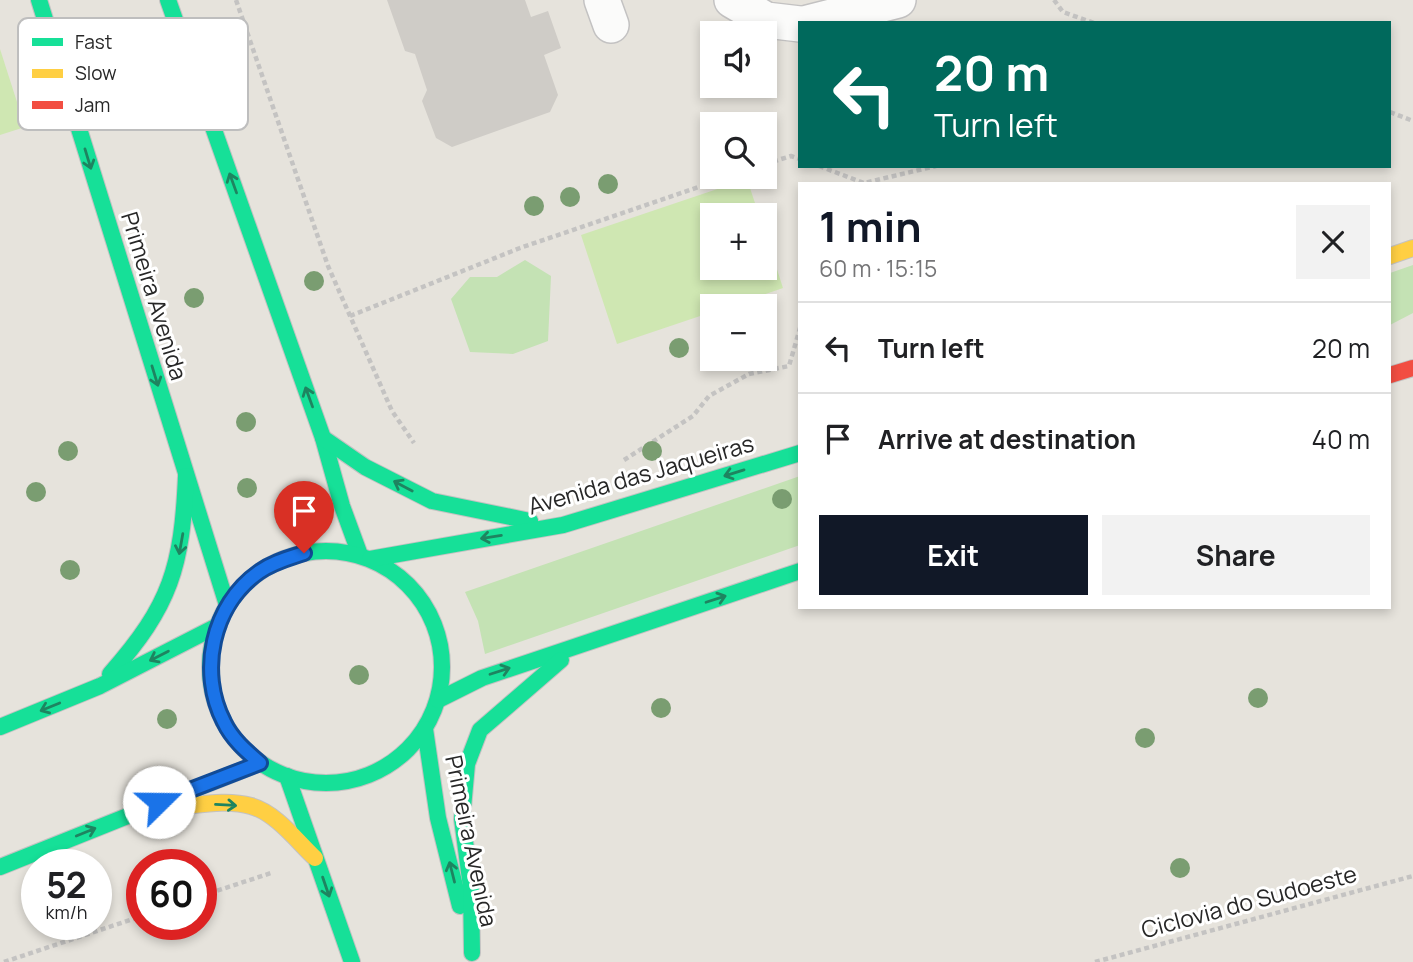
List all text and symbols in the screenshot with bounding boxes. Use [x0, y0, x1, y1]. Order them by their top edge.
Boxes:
legend [18, 18, 248, 130]
map controls [700, 21, 777, 371]
button: sound [700, 21, 777, 98]
text: Fast [75, 29, 112, 55]
text: 20 m [934, 39, 1049, 106]
icon: left [819, 49, 910, 140]
text: Slow [75, 60, 117, 86]
text: Jam [75, 92, 110, 118]
text: Turn left [934, 103, 1058, 147]
button: search [700, 112, 777, 189]
one-way arrow [82, 148, 95, 170]
one-way arrow [225, 172, 238, 194]
text: 1 min [819, 197, 922, 255]
button: + [700, 203, 777, 280]
button: close [1296, 205, 1370, 279]
street label: Primeira Avenida [114, 208, 196, 384]
text: 60 m · 15:15 [819, 252, 937, 284]
button: − [700, 294, 777, 371]
icon: left [819, 329, 857, 367]
text: Turn left [878, 330, 985, 366]
text: 20 m [1312, 330, 1370, 366]
one-way arrow [149, 365, 162, 387]
one-way arrow [302, 386, 315, 408]
icon: arrive [819, 420, 857, 458]
text: Arrive at destination [878, 421, 1136, 457]
text: 40 m [1312, 421, 1370, 457]
street label: Avenida das Jaqueiras [524, 427, 757, 522]
one-way arrow [724, 467, 746, 480]
one-way arrow [393, 479, 414, 493]
pin [274, 481, 334, 553]
icon: arrive [285, 492, 323, 530]
button: Exit [819, 515, 1088, 595]
button: Share [1102, 515, 1370, 595]
one-way arrow [480, 531, 503, 544]
one-way arrow [174, 532, 187, 555]
one-way arrow [705, 592, 727, 604]
one-way arrow [149, 649, 170, 663]
one-way arrow [489, 664, 511, 676]
one-way arrow [39, 701, 61, 714]
street label: Primeira Avenida [438, 752, 506, 929]
position arrow [122, 765, 196, 839]
one-way arrow [214, 799, 237, 812]
one-way arrow [75, 824, 96, 837]
speed limit sign: 60 [126, 849, 217, 940]
street label: Ciclovia do Sudoeste [1137, 857, 1360, 945]
text: 52 [46, 861, 87, 909]
one-way arrow [445, 861, 458, 884]
one-way arrow [321, 875, 333, 897]
text: km/h [46, 900, 87, 924]

